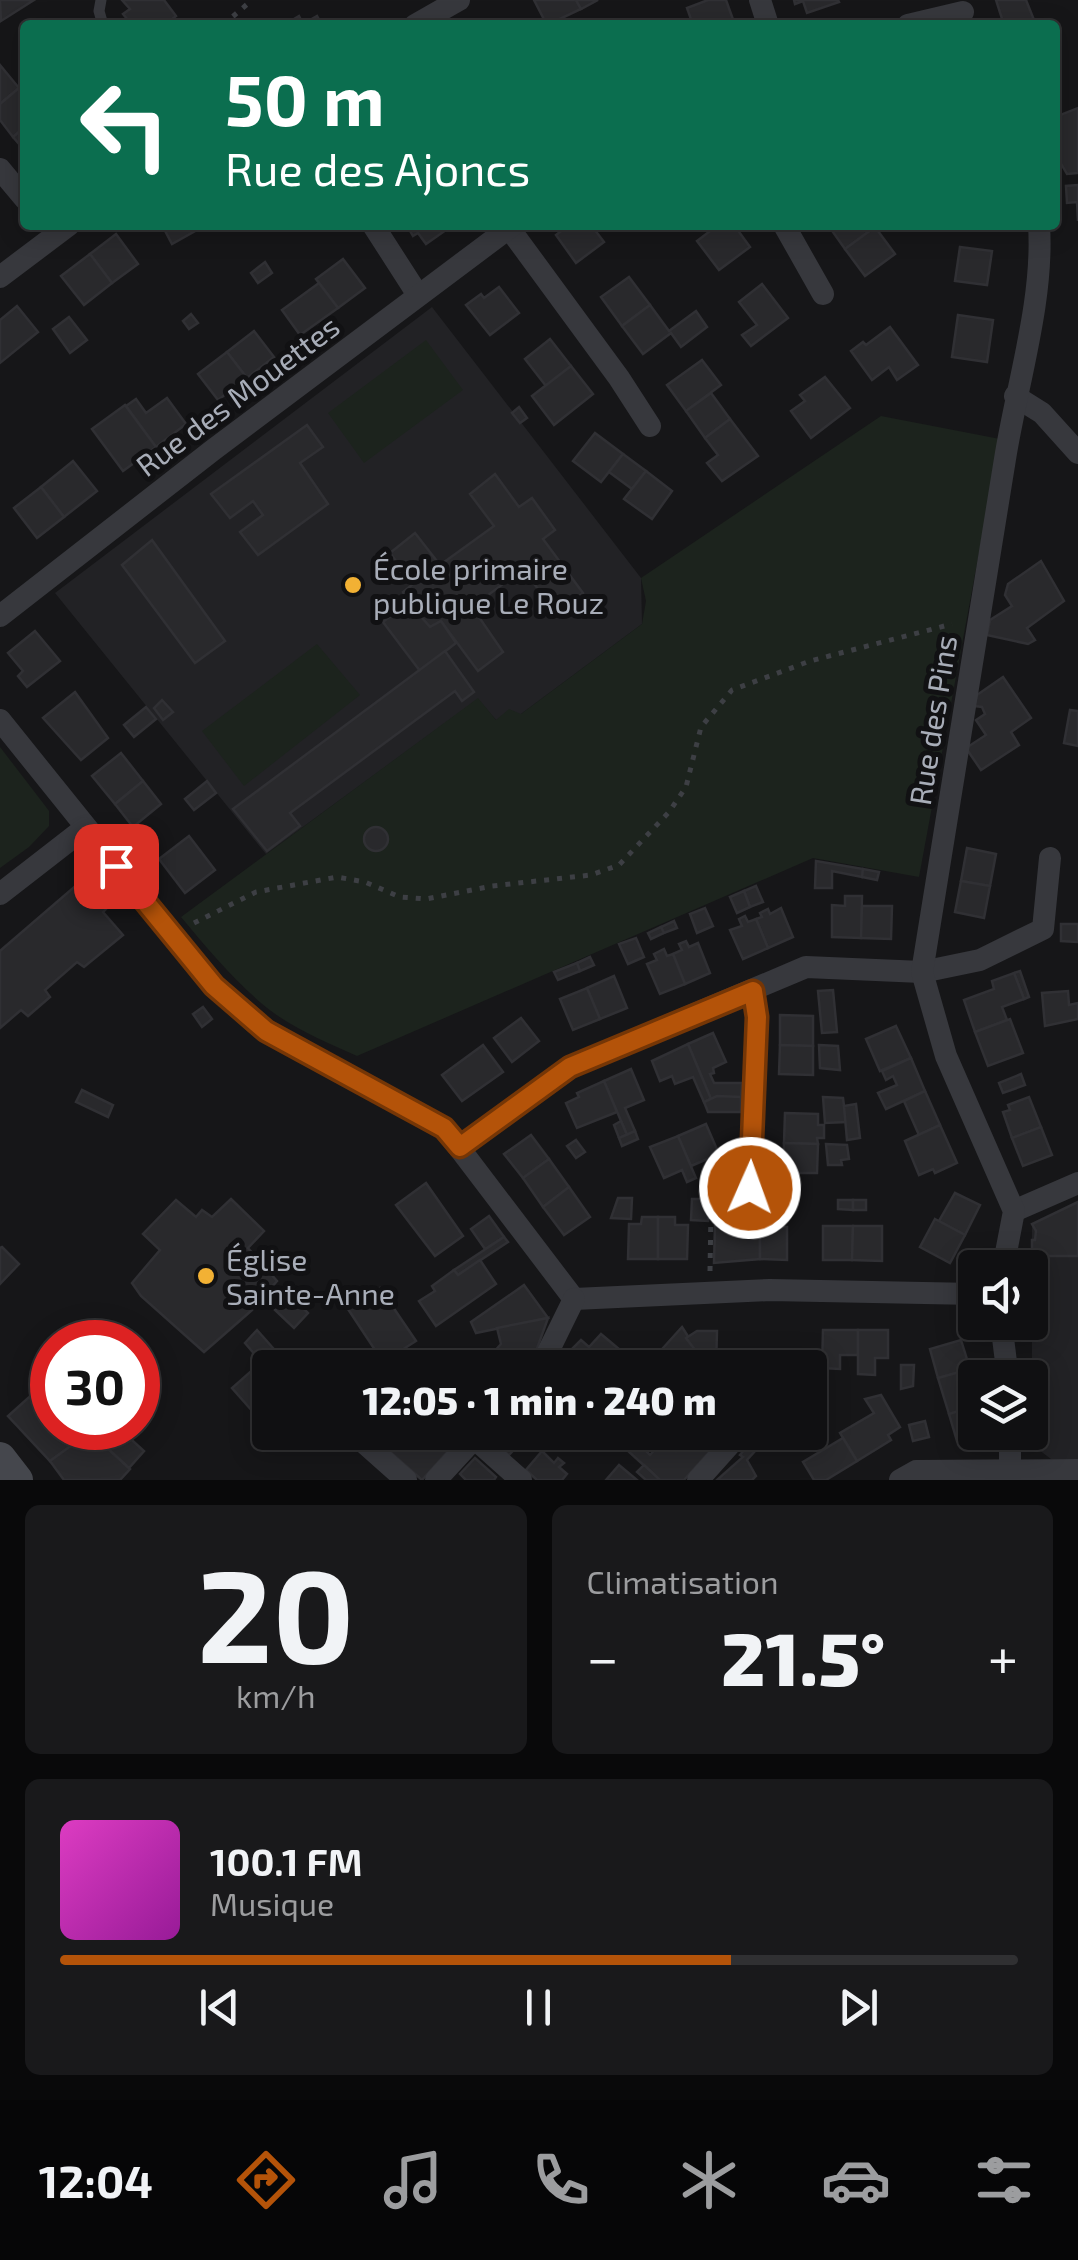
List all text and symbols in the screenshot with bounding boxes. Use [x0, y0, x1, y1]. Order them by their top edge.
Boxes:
text: 50 m [225, 56, 385, 140]
icon: left [60, 60, 190, 190]
text: Rue des Ajoncs [225, 141, 530, 195]
street label: Rue des Mouettes [129, 307, 345, 483]
place label: École primaire publique Le Rouz [373, 550, 604, 620]
marker: École primaire publique Le Rouz [342, 574, 364, 596]
street label: Rue des Pins [901, 632, 963, 808]
pin [74, 824, 159, 909]
icon: arrive [89, 839, 144, 894]
position arrow [698, 1136, 802, 1240]
place label: Église Sainte-Anne [226, 1241, 395, 1311]
map controls [958, 1250, 1048, 1450]
button: sound [958, 1250, 1048, 1340]
marker: Église Sainte-Anne [195, 1265, 217, 1287]
speed limit sign: 30 [30, 1320, 160, 1450]
button: layers [958, 1360, 1048, 1450]
text: 12:05 · 1 min · 240 m [362, 1377, 717, 1423]
text: 20 [197, 1533, 355, 1689]
text: Climatisation [587, 1562, 779, 1600]
text: 21.5° [721, 1611, 885, 1701]
text: − [587, 1623, 619, 1689]
text: + [988, 1623, 1018, 1689]
text: km/h [236, 1676, 315, 1714]
text: 100.1 FM [210, 1838, 363, 1884]
text: Musique [210, 1884, 334, 1922]
icon: previous [192, 1980, 247, 2035]
icon: pause [511, 1980, 566, 2035]
icon: next [831, 1980, 886, 2035]
icon: directions [231, 2145, 301, 2215]
icon: music [378, 2145, 448, 2215]
icon: phone [526, 2145, 596, 2215]
icon: climate [674, 2145, 744, 2215]
icon: car [821, 2145, 891, 2215]
icon: filters [969, 2145, 1039, 2215]
text: 12:04 [39, 2153, 153, 2207]

